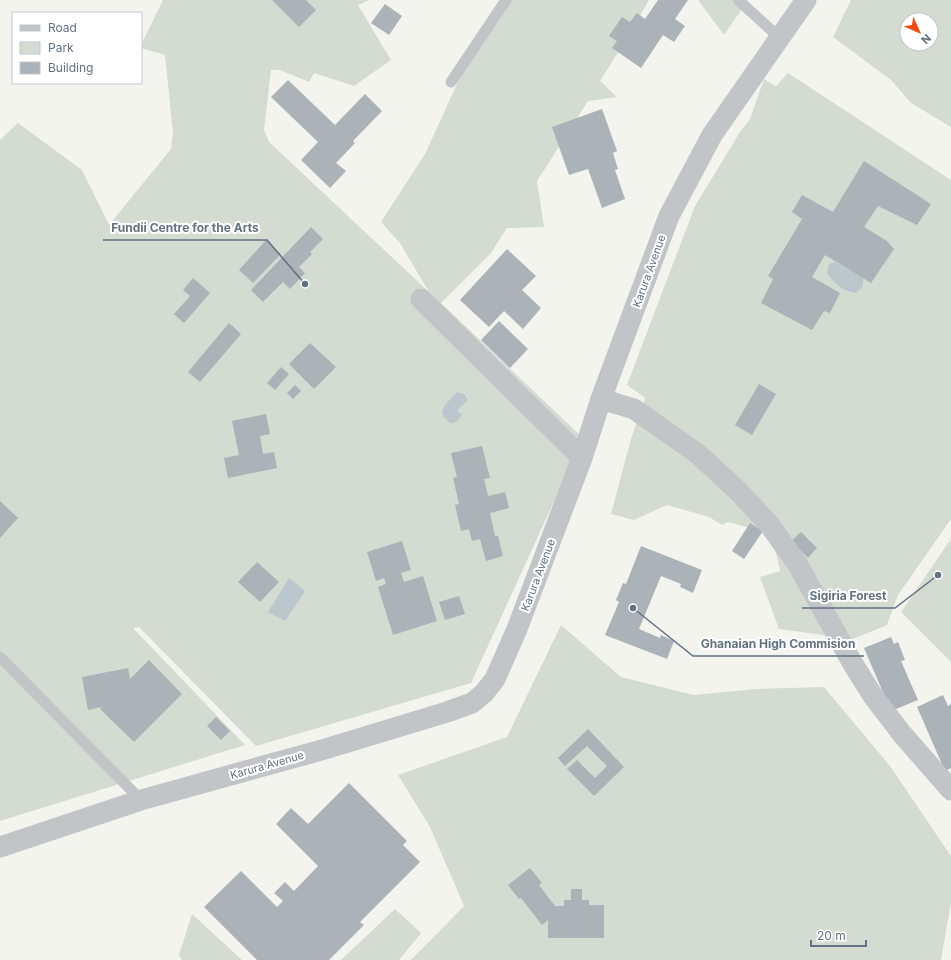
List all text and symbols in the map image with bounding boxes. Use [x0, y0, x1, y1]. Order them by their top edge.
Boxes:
legend [12, 12, 142, 84]
north arrow [899, 12, 939, 52]
text: Road [48, 20, 77, 35]
text: N [918, 31, 934, 47]
text: Park [48, 40, 74, 55]
text: Building [48, 60, 93, 75]
callout: Fundii Centre for the Arts [103, 216, 267, 240]
text: Fundii Centre for the Arts [111, 220, 259, 235]
street label: Karura Avenue [629, 233, 669, 309]
street label: Karura Avenue [518, 537, 558, 613]
callout: Sigiria Forest [802, 584, 895, 608]
text: Sigiria Forest [810, 588, 887, 603]
callout: Ghanaian High Commision [693, 632, 864, 656]
text: Ghanaian High Commision [701, 636, 855, 651]
street label: Karura Avenue [228, 748, 306, 782]
scale bar [811, 922, 866, 948]
text: 20 m [817, 928, 846, 943]

